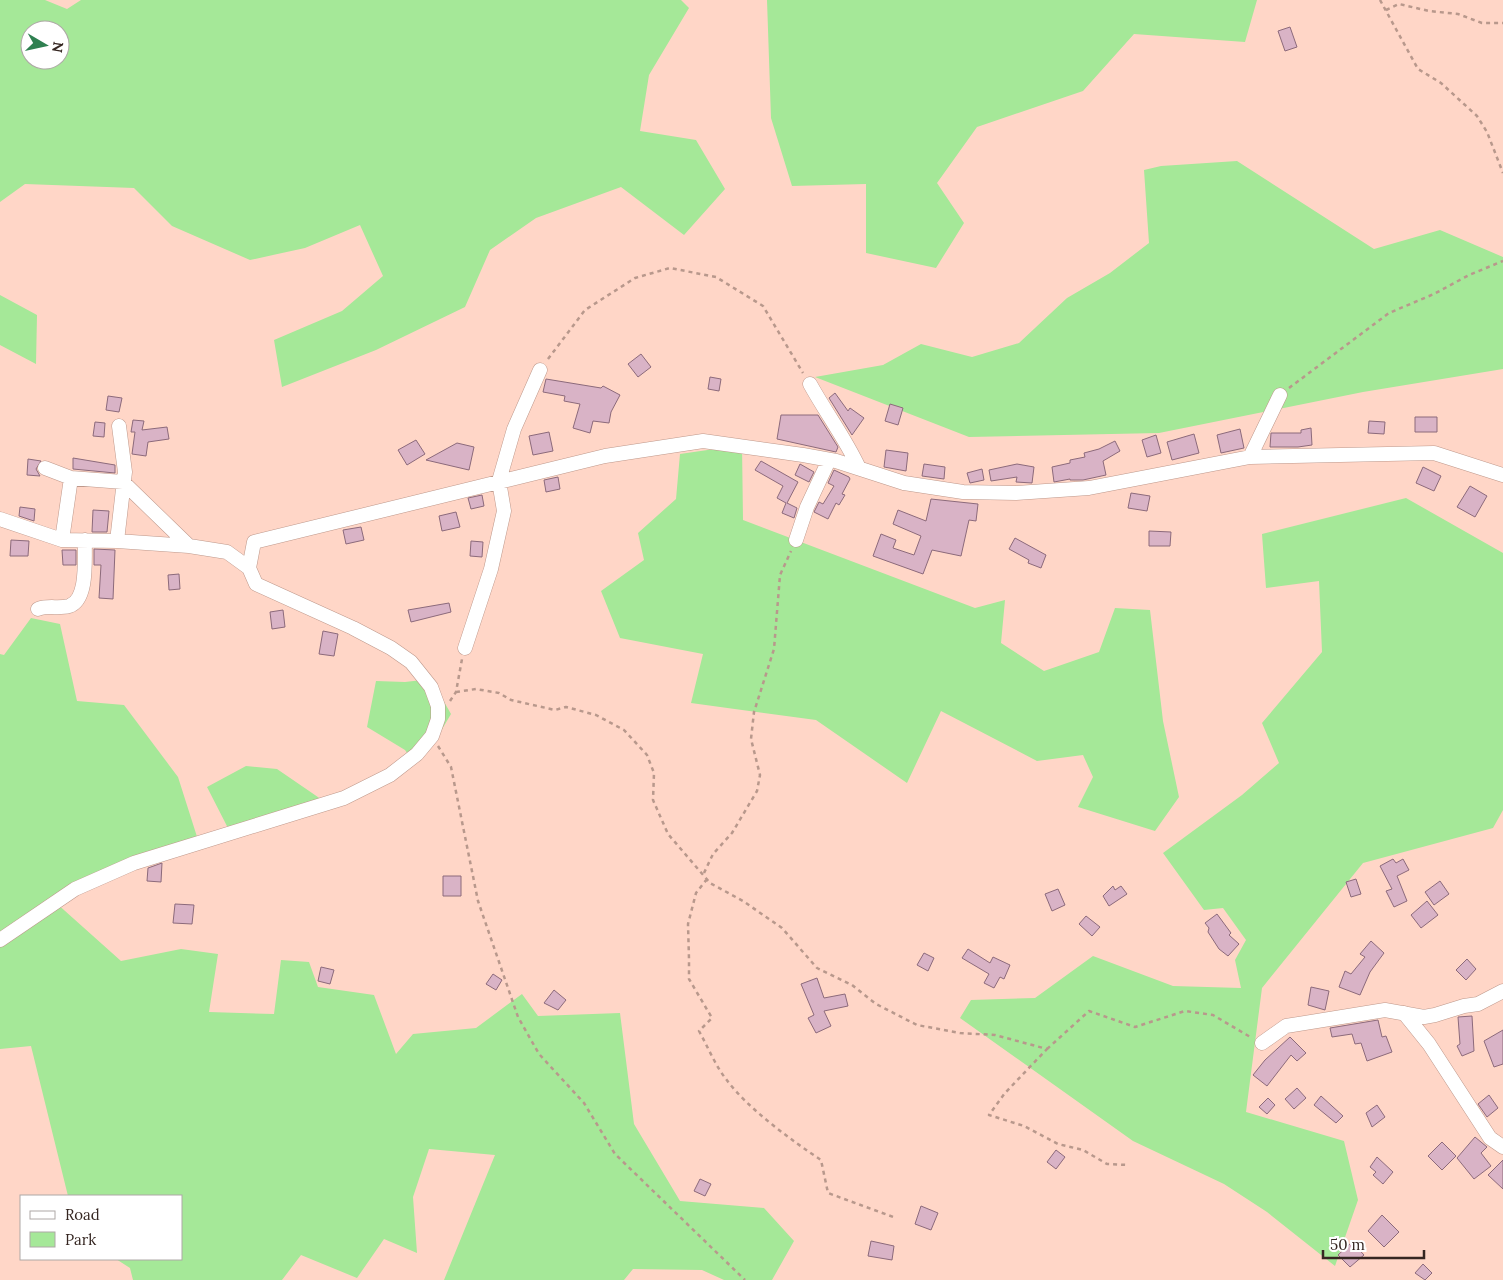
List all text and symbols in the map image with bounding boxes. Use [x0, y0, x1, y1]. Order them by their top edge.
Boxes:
north arrow [20, 20, 70, 70]
text: N [48, 40, 68, 54]
legend [20, 1195, 182, 1260]
text: Road [65, 1205, 100, 1224]
scale bar [1323, 1228, 1424, 1260]
text: Park [65, 1230, 96, 1249]
text: 50 m [1330, 1235, 1365, 1254]

